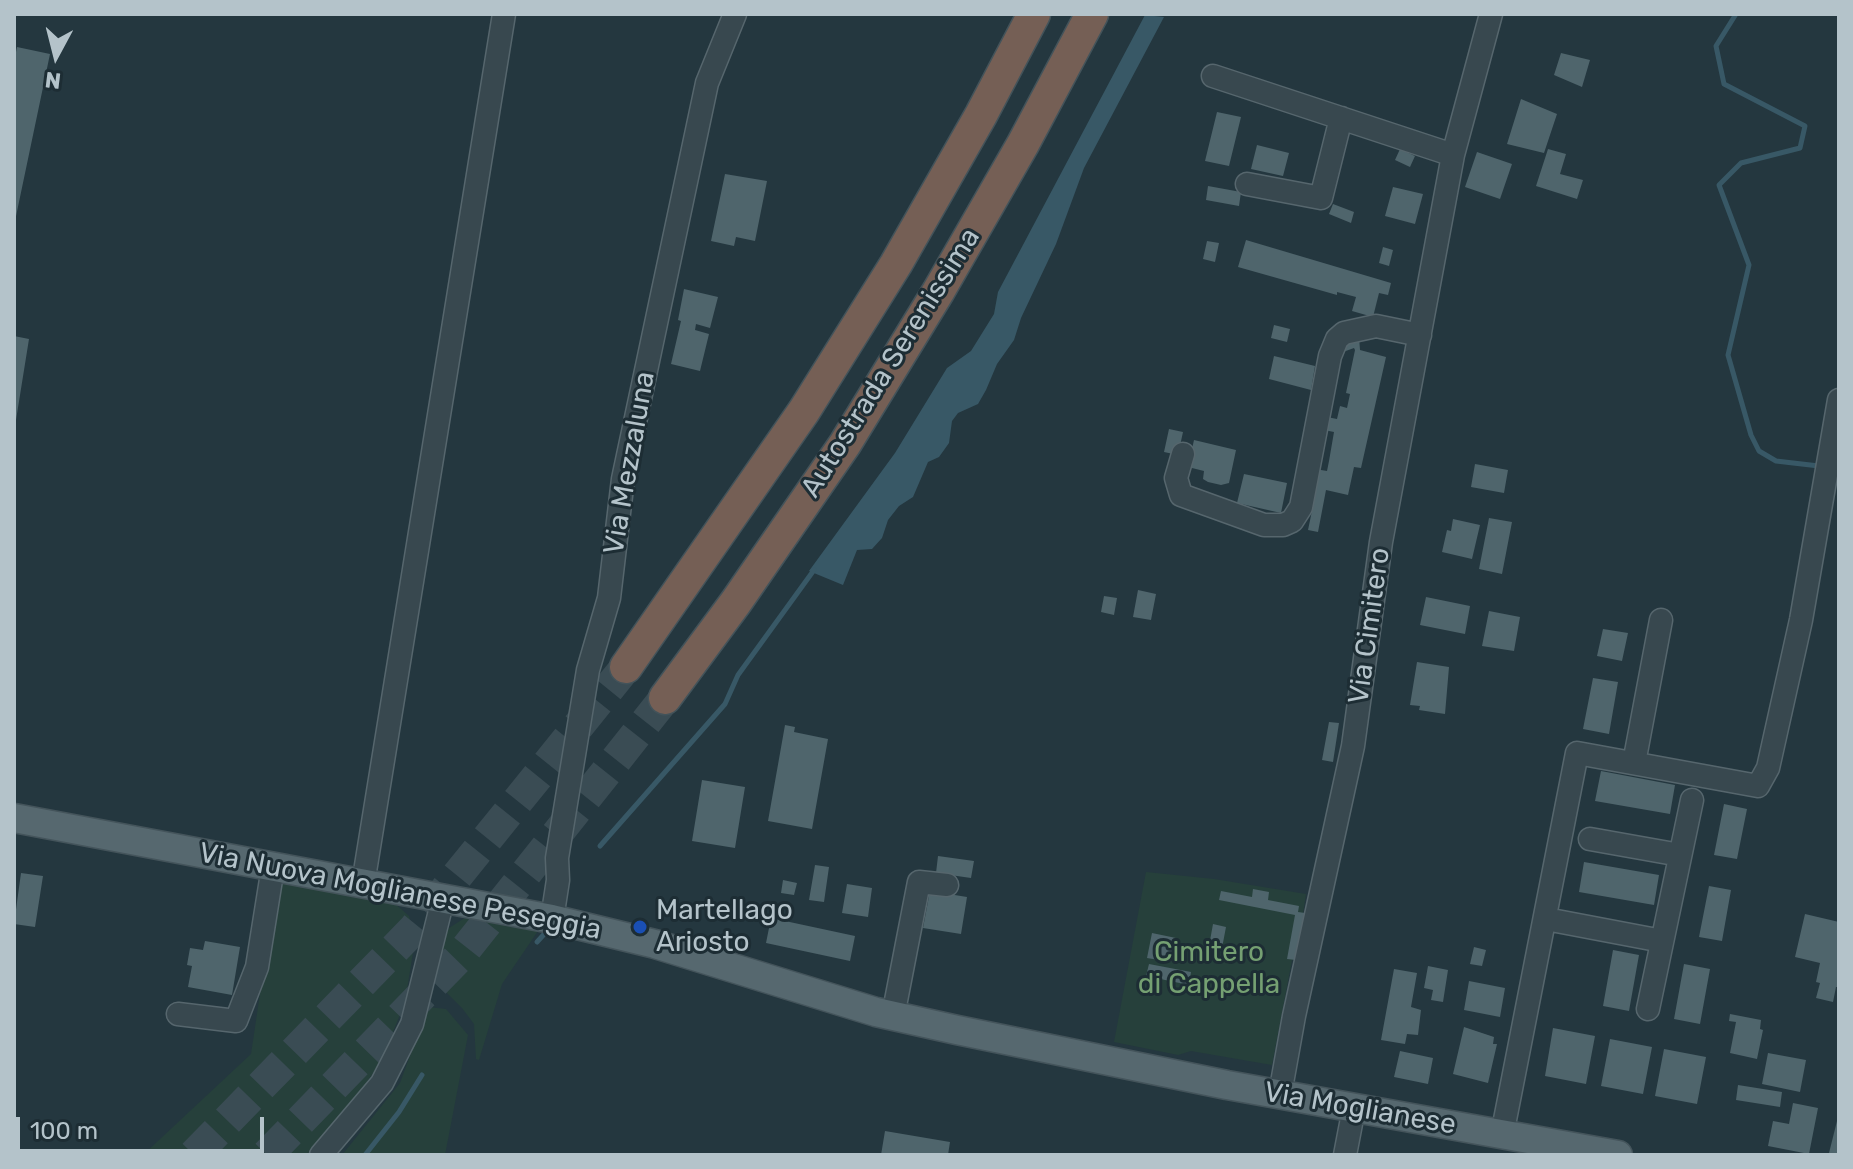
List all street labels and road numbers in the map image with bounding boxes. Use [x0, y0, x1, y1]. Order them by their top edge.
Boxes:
street label: Autostrada Serenissima [794, 222, 988, 504]
street label: Via Mezzaluna [597, 369, 663, 557]
street label: Via Cimitero [1342, 546, 1398, 706]
street label: Via Nuova Moglianese Peseggia [196, 836, 604, 948]
street label: Via Moglianese [1262, 1076, 1458, 1142]

